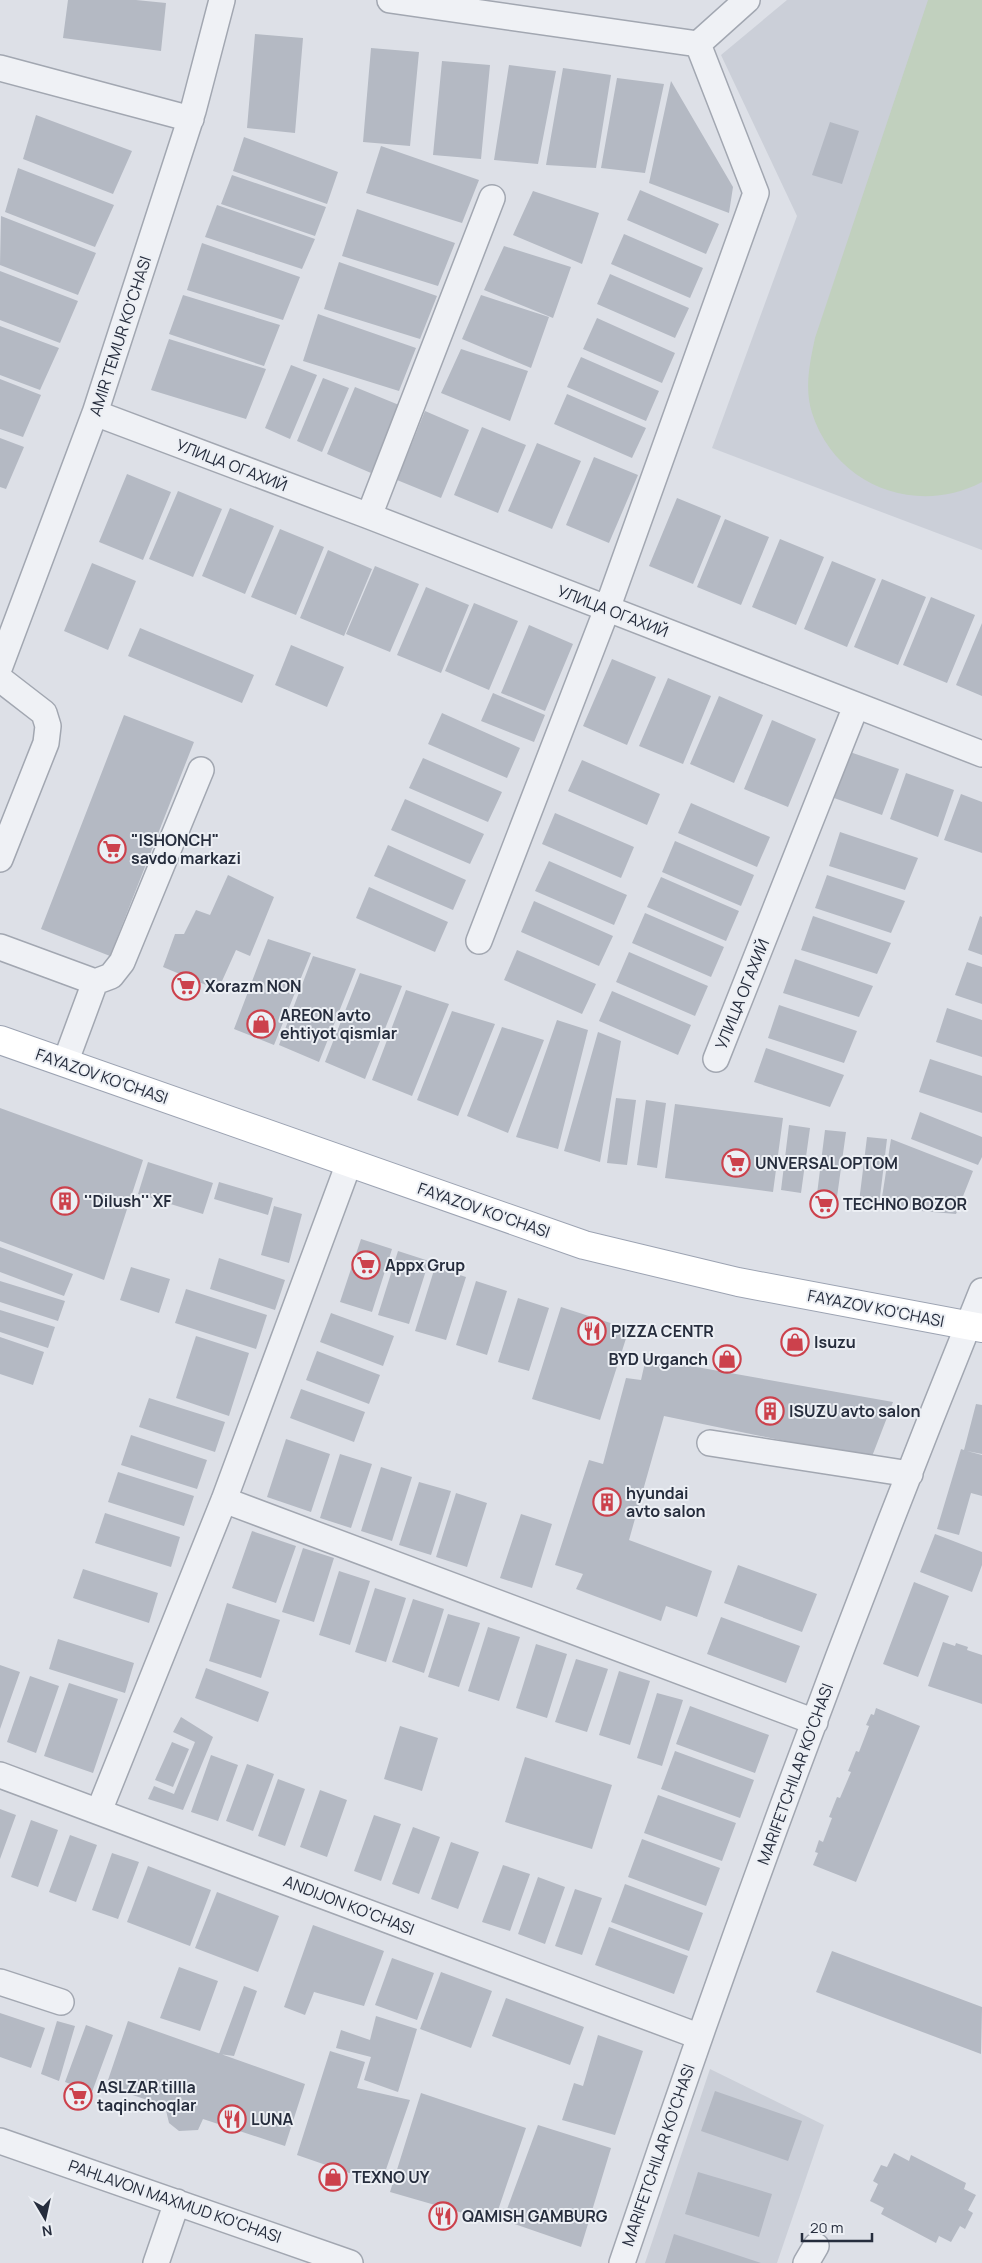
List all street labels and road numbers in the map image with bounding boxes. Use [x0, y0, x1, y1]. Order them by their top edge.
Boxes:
street label: AMIR TEMUR KO'CHASI [84, 253, 156, 419]
street label: УЛИЦА ОГАХИЙ [173, 434, 291, 496]
street label: УЛИЦА ОГАХИЙ [554, 580, 672, 642]
street label: УЛИЦА ОГАХИЙ [710, 936, 774, 1052]
street label: FAYAZOV KO'CHASI [33, 1043, 171, 1109]
street label: FAYAZOV KO'CHASI [415, 1177, 553, 1243]
street label: FAYAZOV KO'CHASI [806, 1284, 946, 1332]
street label: MARIFETCHILAR KO'CHASI [752, 1680, 838, 1868]
street label: ANDIJON KO'CHASI [280, 1870, 418, 1940]
street label: MARIFETCHILAR KO'CHASI [616, 2061, 700, 2249]
street label: PAHLAVON MAXMUD KO'CHASI [66, 2154, 284, 2248]

